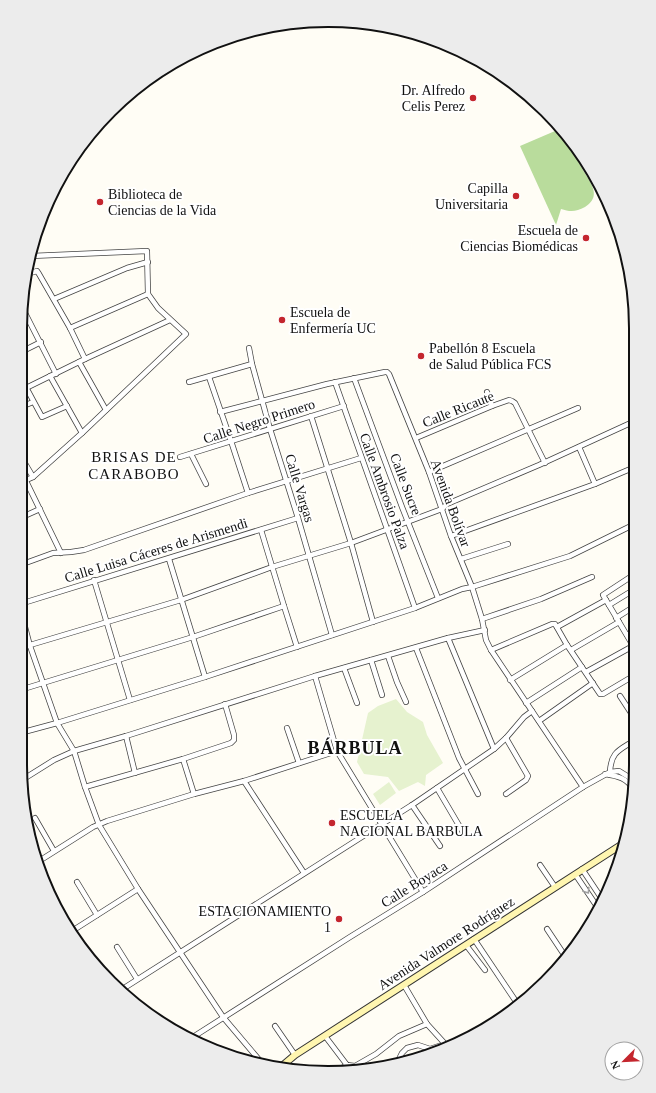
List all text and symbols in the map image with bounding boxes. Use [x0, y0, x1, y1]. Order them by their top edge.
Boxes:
place label: Dr. Alfredo Celis Perez [401, 83, 465, 114]
marker: Dr. Alfredo Celis Perez [468, 93, 478, 103]
place label: Capilla Universitaria [435, 181, 509, 212]
place label: Biblioteca de Ciencias de la Vida [108, 187, 217, 218]
marker: Capilla Universitaria [511, 191, 521, 201]
marker: Biblioteca de Ciencias de la Vida [95, 197, 105, 207]
place label: Escuela de Ciencias Biomédicas [460, 223, 578, 254]
marker: Escuela de Ciencias Biomédicas [581, 233, 591, 243]
place label: Escuela de Enfermería UC [290, 305, 376, 336]
marker: Escuela de Enfermería UC [277, 315, 287, 325]
place label: Pabellón 8 Escuela de Salud Pública FCS [429, 341, 552, 372]
marker: Pabellón 8 Escuela de Salud Pública FCS [416, 351, 426, 361]
street label: Calle Ricaute [420, 388, 496, 431]
street label: Calle Negro Primero [201, 396, 317, 447]
street label: Calle Ambrosio Palza [357, 431, 413, 552]
district label: BRISAS DE CARABOBO [88, 449, 180, 482]
street label: Calle Sucre [387, 451, 424, 517]
street label: Calle Vargas [282, 452, 317, 524]
street label: Avenida Bolívar [428, 457, 473, 549]
street label: Calle Luisa Cáceres de Arismendi [63, 515, 250, 585]
district label: BÁRBULA [307, 737, 403, 758]
place label: ESCUELA NACIONAL BARBULA [340, 808, 484, 839]
marker: ESCUELA NACIONAL BARBULA [327, 818, 337, 828]
street label: Calle Boyaca [378, 858, 451, 911]
one-way arrow [582, 887, 590, 894]
street label: Avenida Valmore Rodríguez [376, 894, 517, 993]
place label: ESTACIONAMIENTO 1 [199, 904, 331, 935]
marker: ESTACIONAMIENTO 1 [334, 914, 344, 924]
north arrow [604, 1041, 644, 1081]
text: N [608, 1059, 622, 1071]

